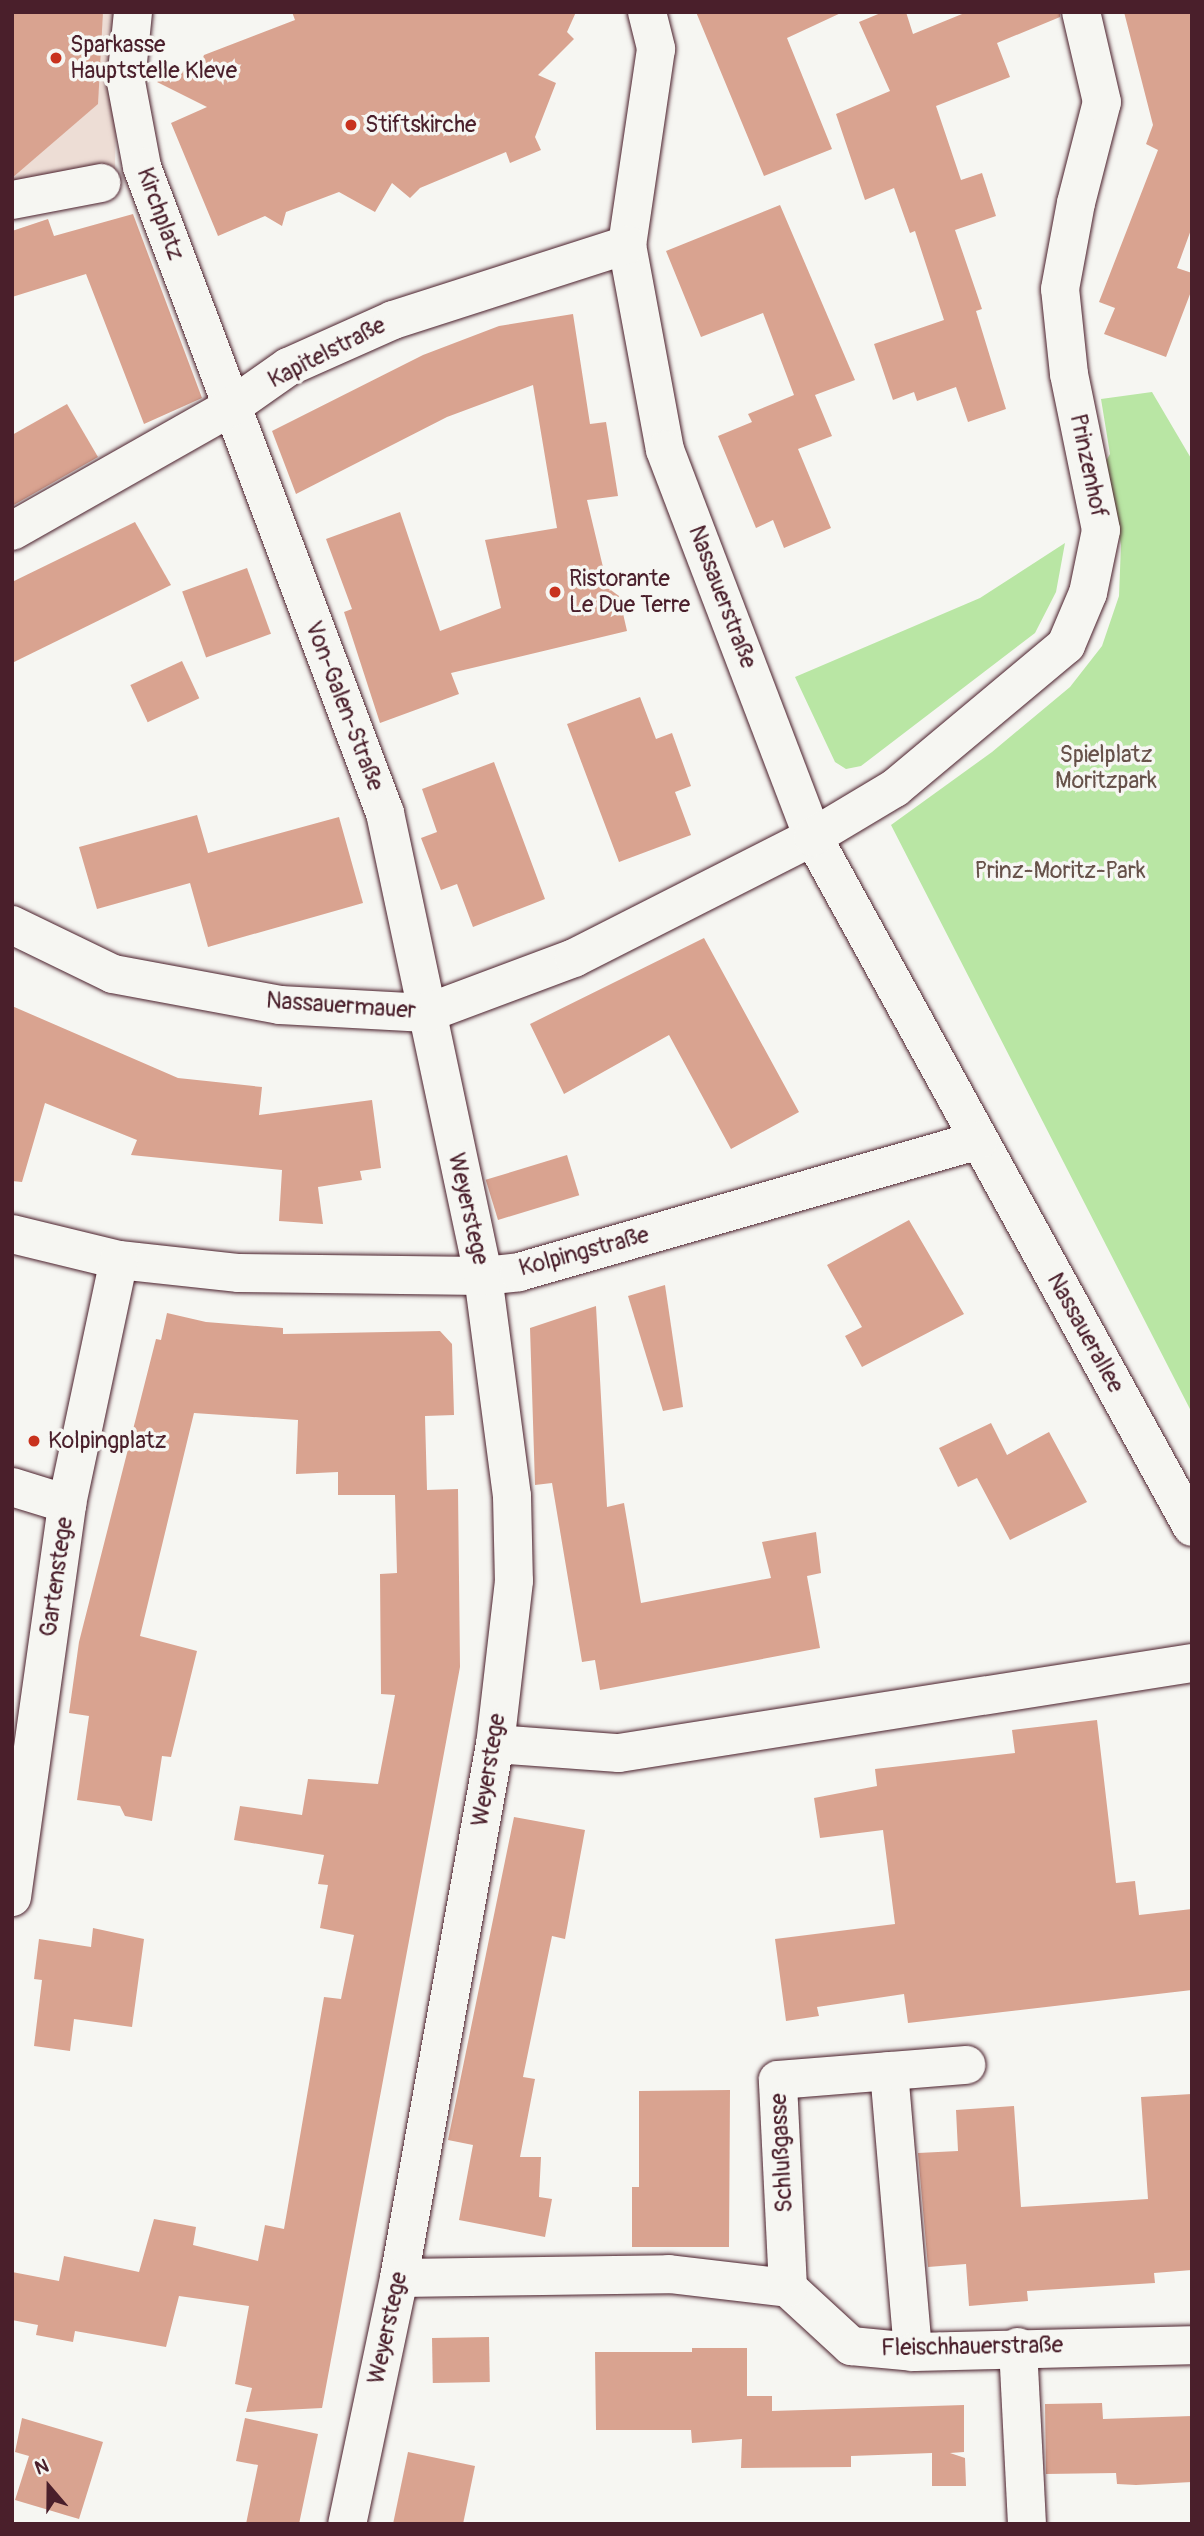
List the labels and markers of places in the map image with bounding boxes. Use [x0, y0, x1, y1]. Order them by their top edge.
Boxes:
place label: Sparkasse Hauptstelle Kleve [70, 31, 237, 85]
marker: Sparkasse Hauptstelle Kleve [48, 50, 64, 66]
place label: Stiftskirche [365, 111, 476, 139]
marker: Stiftskirche [343, 117, 359, 133]
place label: Ristorante Le Due Terre [569, 565, 690, 619]
marker: Ristorante Le Due Terre [547, 584, 563, 600]
place label: Kolpingplatz [48, 1427, 167, 1455]
marker: Kolpingplatz [26, 1433, 42, 1449]

